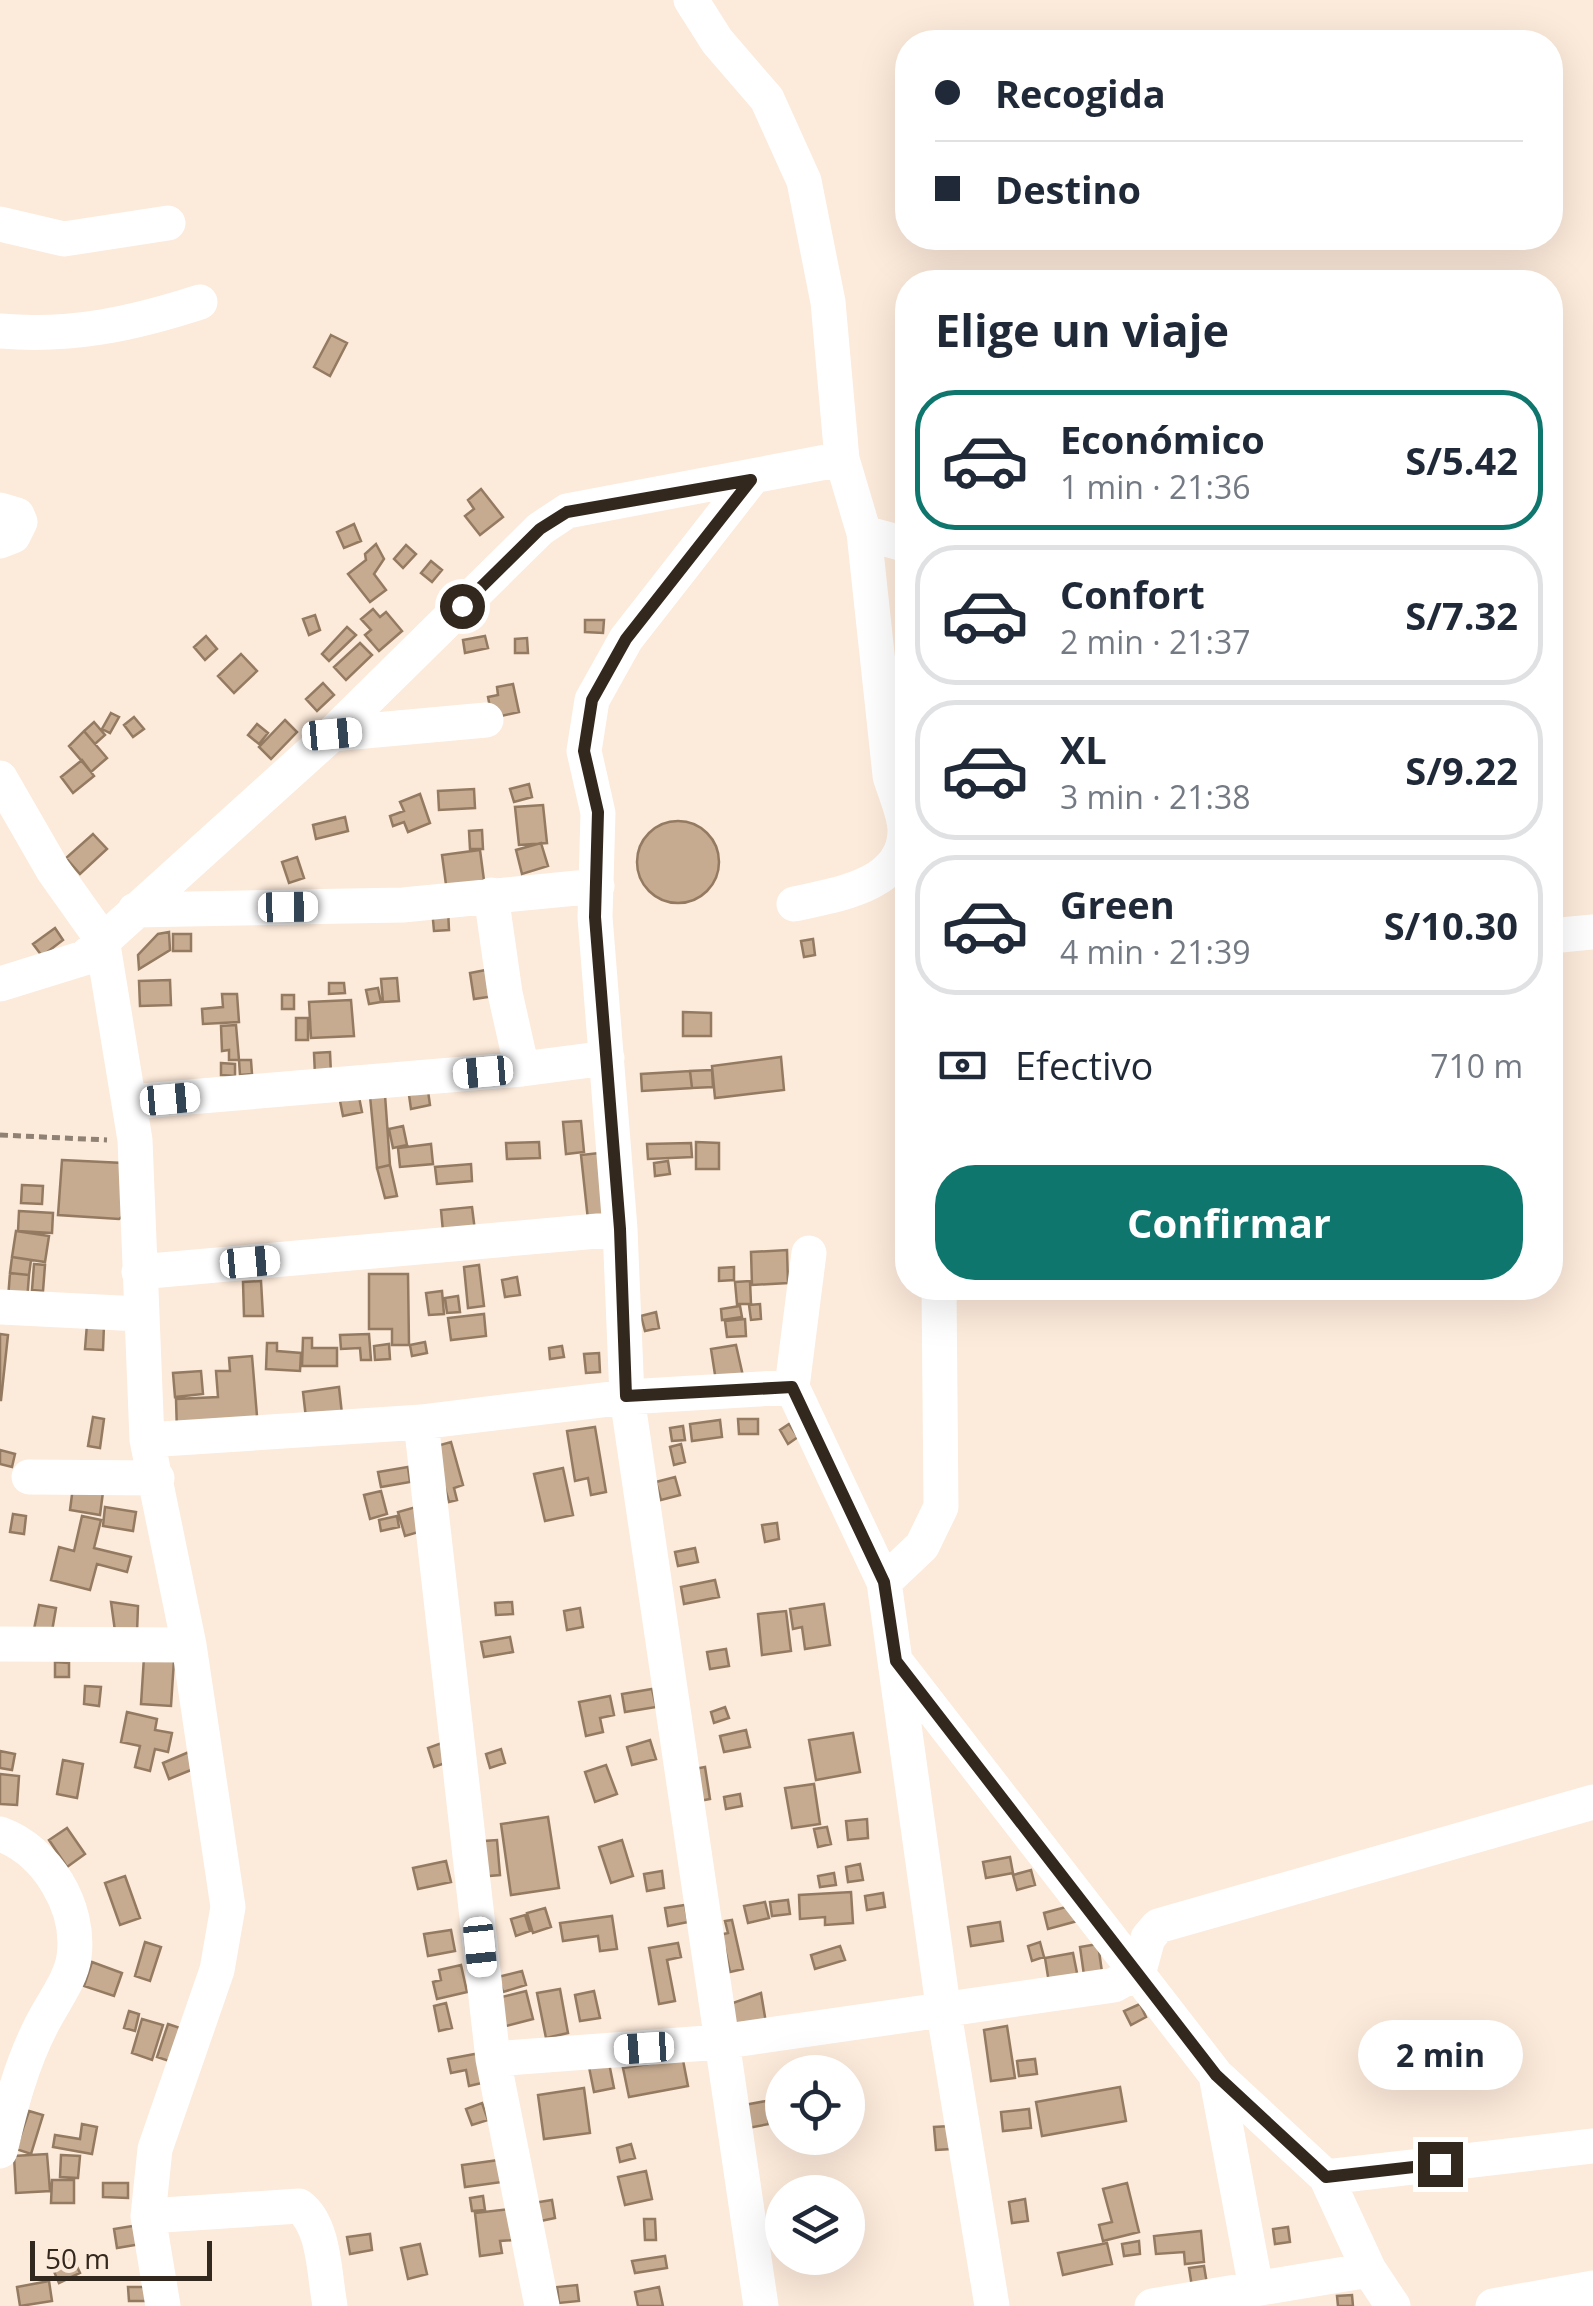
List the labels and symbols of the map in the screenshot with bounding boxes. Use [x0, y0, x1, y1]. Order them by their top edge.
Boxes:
route start [440, 584, 485, 629]
car [301, 716, 363, 752]
car [258, 891, 318, 923]
car [452, 1054, 514, 1090]
car [139, 1081, 201, 1117]
car [219, 1244, 281, 1280]
car [462, 1916, 498, 1978]
callout: 2 min [1358, 2019, 1522, 2089]
car [613, 2031, 675, 2065]
route end [1418, 2142, 1463, 2187]
scale bar [30, 2236, 212, 2280]

